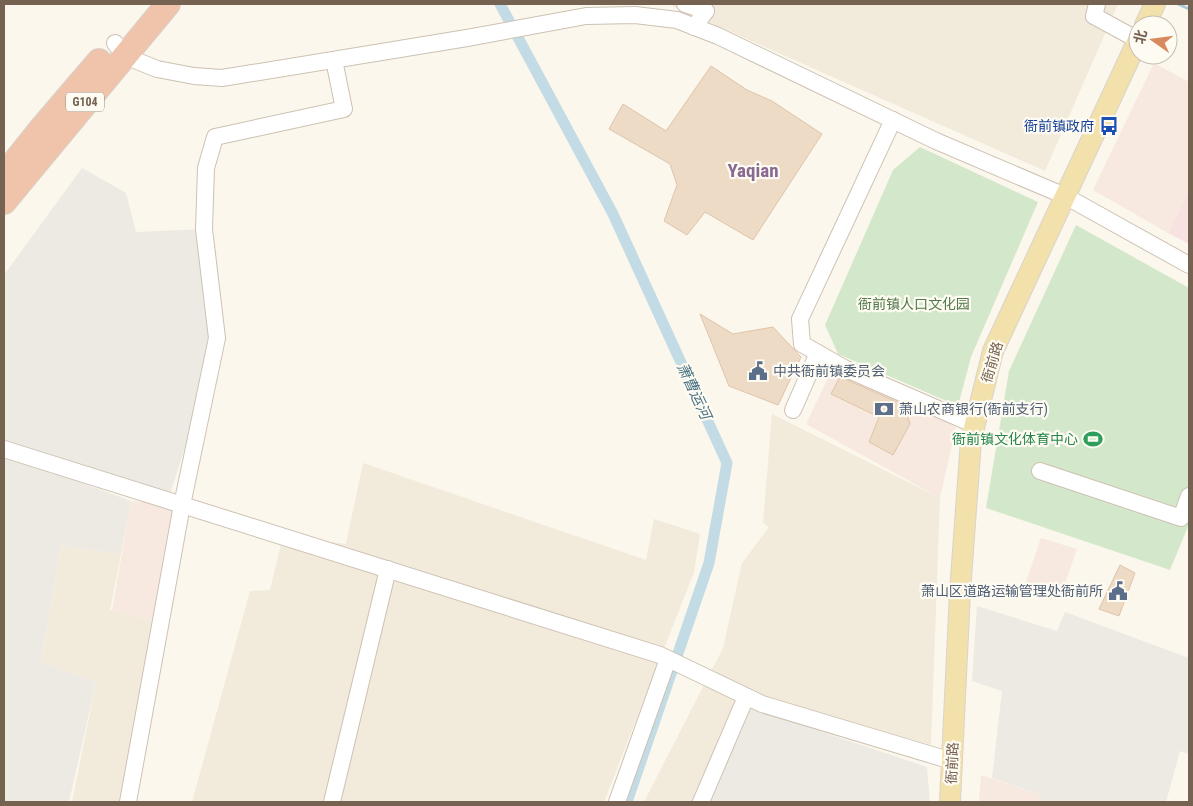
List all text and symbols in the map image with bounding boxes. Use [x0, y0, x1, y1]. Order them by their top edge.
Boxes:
north arrow [1128, 15, 1178, 65]
text: 北 [1131, 28, 1150, 46]
road number: G104 [66, 92, 104, 111]
bus stop icon: 衙前镇政府 [1098, 115, 1120, 137]
place label: 衙前镇政府 [1024, 118, 1094, 134]
district label: Yaqian [727, 159, 779, 182]
park label: 衙前镇人口文化园 [858, 296, 970, 312]
street label: 衙前路 [978, 340, 1006, 384]
water label: 萧曹运河 [673, 360, 716, 425]
public building icon: 中共衙前镇委员会 [747, 360, 769, 382]
place label: 中共衙前镇委员会 [773, 363, 885, 379]
bank icon: 萧山农商银行(衙前支行) [873, 398, 895, 420]
place label: 萧山农商银行(衙前支行) [899, 401, 1048, 418]
sports icon: 衙前镇文化体育中心 [1082, 428, 1104, 450]
place label: 衙前镇文化体育中心 [952, 431, 1078, 447]
public building icon: 萧山区道路运输管理处衙前所 [1107, 580, 1129, 602]
place label: 萧山区道路运输管理处衙前所 [921, 583, 1103, 599]
street label: 衙前路 [943, 742, 961, 784]

